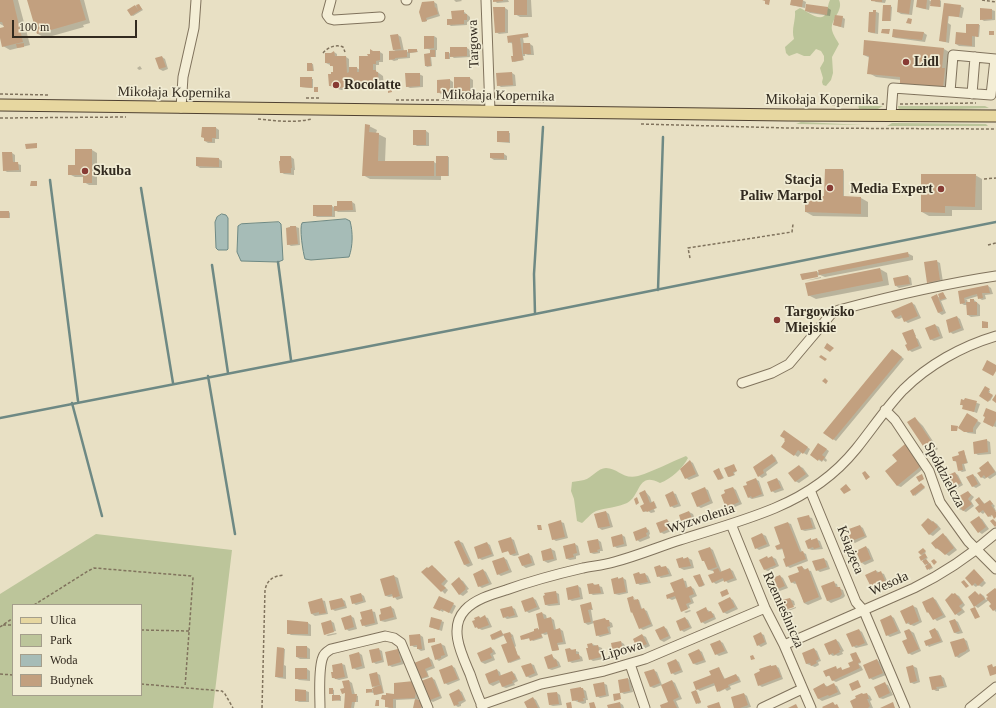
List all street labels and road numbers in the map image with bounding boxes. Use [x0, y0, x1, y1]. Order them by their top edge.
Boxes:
street label: Targowa [465, 19, 483, 69]
street label: Mikołaja Kopernika [117, 84, 231, 102]
street label: Mikołaja Kopernika [441, 87, 555, 105]
street label: Mikołaja Kopernika [765, 92, 879, 108]
street label: Spółdzielcza [920, 439, 968, 511]
street label: Wyzwolenia [665, 500, 737, 538]
street label: Książęca [833, 523, 867, 577]
street label: Wesoła [867, 568, 911, 600]
street label: Rzemieślnicza [759, 569, 807, 651]
street label: Lipowa [599, 637, 645, 665]

